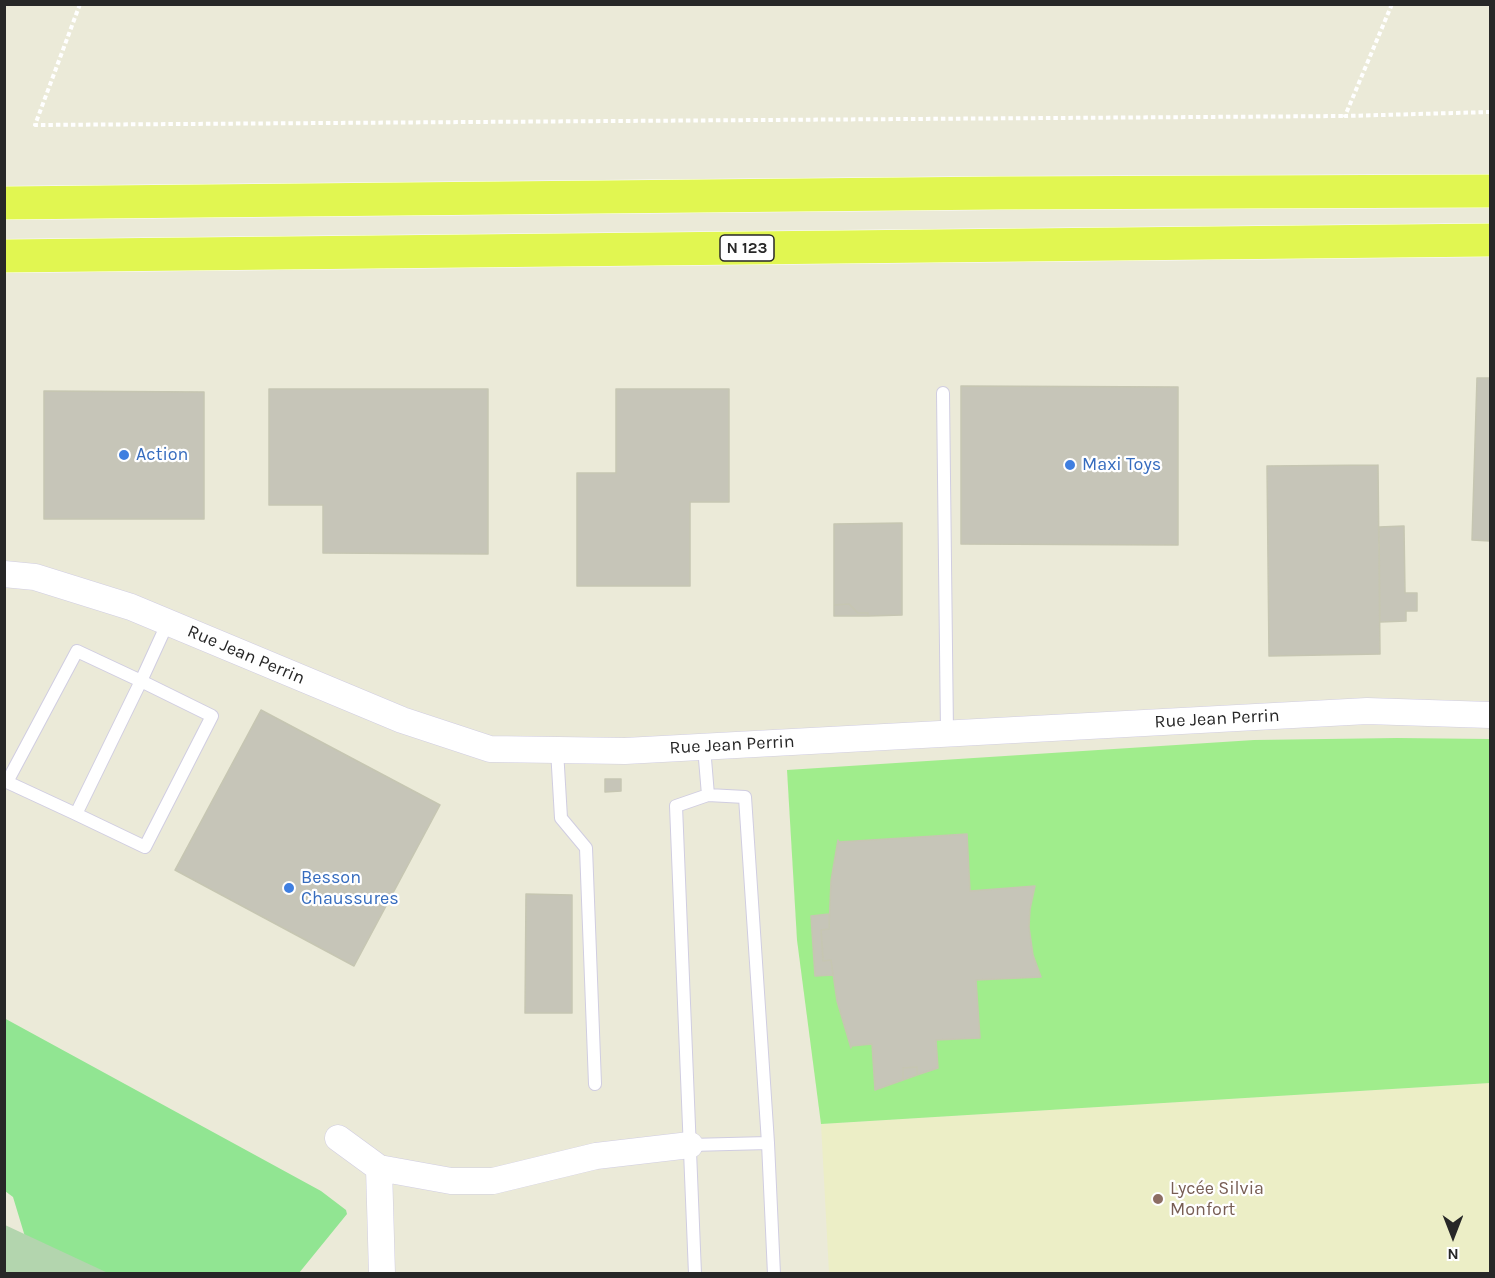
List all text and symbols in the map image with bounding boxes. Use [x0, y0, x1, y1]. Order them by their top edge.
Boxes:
road number: N 123 [720, 235, 774, 261]
place label: Action [136, 444, 188, 466]
marker: Action [117, 448, 131, 462]
place label: Maxi Toys [1082, 454, 1161, 476]
marker: Maxi Toys [1063, 458, 1077, 472]
street label: Rue Jean Perrin [184, 621, 308, 689]
street label: Rue Jean Perrin [1154, 705, 1280, 733]
street label: Rue Jean Perrin [669, 731, 795, 759]
place label: Besson Chaussures [301, 867, 399, 910]
marker: Besson Chaussures [282, 881, 296, 895]
place label: Lycée Silvia Monfort [1170, 1178, 1264, 1220]
marker: Lycée Silvia Monfort [1151, 1192, 1165, 1206]
north arrow [1423, 1206, 1483, 1266]
text: N [1447, 1245, 1459, 1264]

